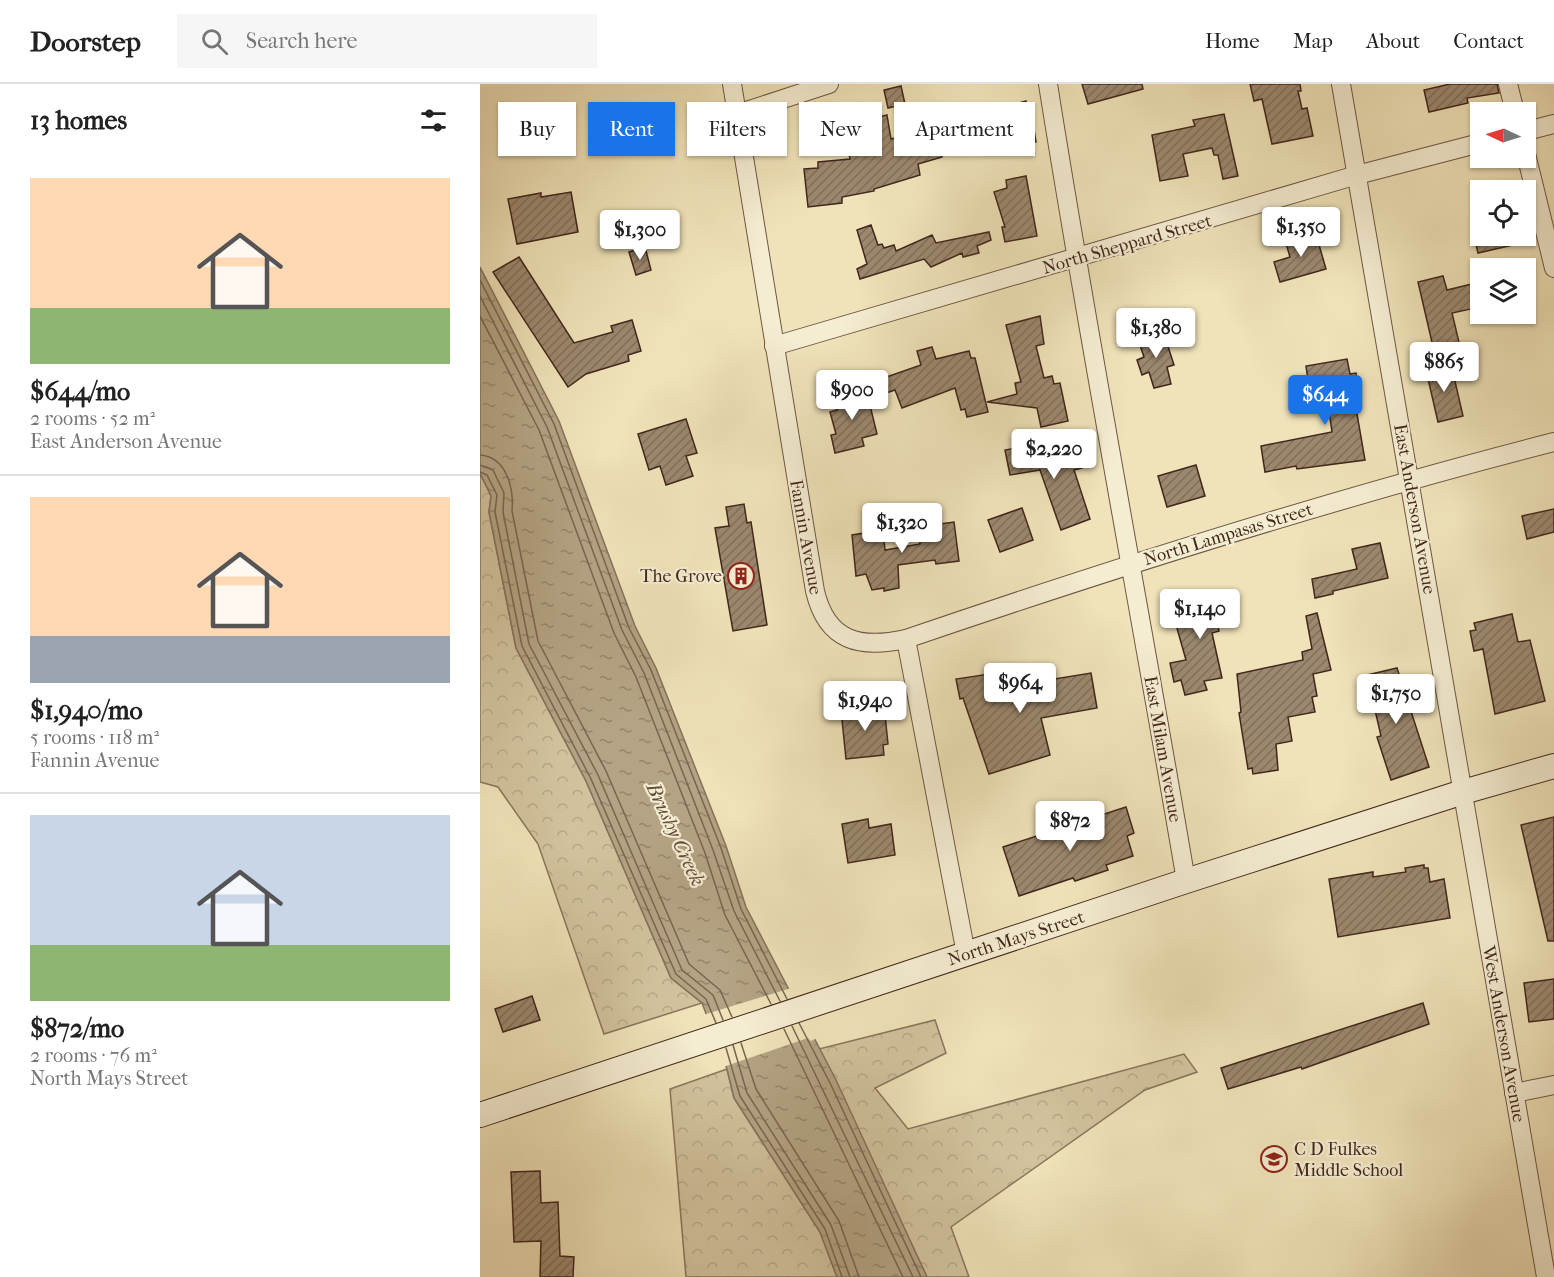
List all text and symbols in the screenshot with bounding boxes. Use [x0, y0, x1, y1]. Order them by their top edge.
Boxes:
search box [177, 14, 597, 68]
text: Doorstep [30, 25, 141, 58]
icon: search [198, 25, 231, 58]
text: Search here [246, 28, 357, 54]
text: Home [1205, 29, 1260, 53]
text: Map [1293, 29, 1333, 53]
text: About [1366, 29, 1420, 53]
text: Contact [1453, 29, 1524, 53]
chip: Buy [498, 102, 576, 156]
chip: Rent [588, 102, 675, 156]
chip: Filters [687, 102, 787, 156]
chip: New [799, 102, 882, 156]
chip: Apartment [894, 102, 1035, 156]
north arrow [1470, 102, 1536, 168]
map controls [1470, 102, 1536, 324]
icon: filters [417, 104, 450, 137]
text: 13 homes [30, 105, 127, 136]
button: locate [1470, 180, 1536, 246]
pin: $1,350 [1252, 207, 1350, 258]
pin: $1,300 [591, 210, 689, 261]
street label: North Sheppard Street [1040, 210, 1215, 279]
text: $1,350 [1276, 215, 1326, 238]
icon: home [186, 217, 294, 325]
text: $1,300 [614, 218, 666, 241]
button: layers [1470, 258, 1536, 324]
pin: $1,380 [1107, 308, 1205, 359]
text: $1,380 [1130, 316, 1182, 339]
pin: $865 [1408, 342, 1480, 393]
text: $865 [1424, 350, 1464, 373]
pin: $900 [816, 370, 888, 421]
pin: $644 [1289, 375, 1361, 426]
text: $644/mo [30, 376, 130, 407]
text: $900 [830, 378, 874, 401]
text: $644 [1302, 383, 1348, 406]
text: 2 rooms · 52 m² [30, 407, 155, 430]
street label: East Anderson Avenue [1389, 422, 1440, 596]
pin: $2,220 [1005, 429, 1103, 480]
text: East Anderson Avenue [30, 430, 222, 453]
text: $2,220 [1025, 437, 1083, 460]
street label: Fannin Avenue [785, 478, 826, 596]
street label: North Lampasas Street [1141, 499, 1316, 570]
pin: $1,320 [853, 503, 951, 554]
text: $1,320 [876, 511, 928, 534]
icon: home [186, 536, 294, 644]
building icon: The Grove [726, 561, 756, 591]
place label: The Grove [640, 566, 722, 587]
pin: $1,140 [1151, 589, 1249, 640]
text: $1,140 [1174, 597, 1226, 620]
pin: $964 [984, 663, 1056, 714]
text: $964 [998, 671, 1042, 694]
street label: East Milam Avenue [1139, 674, 1186, 824]
pin: $1,750 [1347, 674, 1445, 725]
pin: $1,940 [816, 681, 914, 732]
text: $1,750 [1371, 682, 1421, 705]
text: $1,940 [837, 689, 893, 712]
text: $1,940/mo [30, 695, 143, 726]
text: 5 rooms · 118 m² [30, 726, 159, 749]
text: Fannin Avenue [30, 749, 159, 772]
water label: Brushy Creek [641, 778, 710, 890]
pin: $872 [1034, 801, 1106, 852]
text: $872 [1050, 809, 1090, 832]
icon: home [186, 854, 294, 962]
street label: North Mays Street [945, 906, 1088, 970]
street label: West Anderson Avenue [1477, 943, 1529, 1124]
text: $872/mo [30, 1013, 124, 1044]
text: 2 rooms · 76 m² [30, 1044, 157, 1067]
text: North Mays Street [30, 1067, 188, 1090]
place label: C D Fulkes Middle School [1294, 1139, 1403, 1181]
school or university icon: C D Fulkes Middle School [1259, 1144, 1289, 1174]

